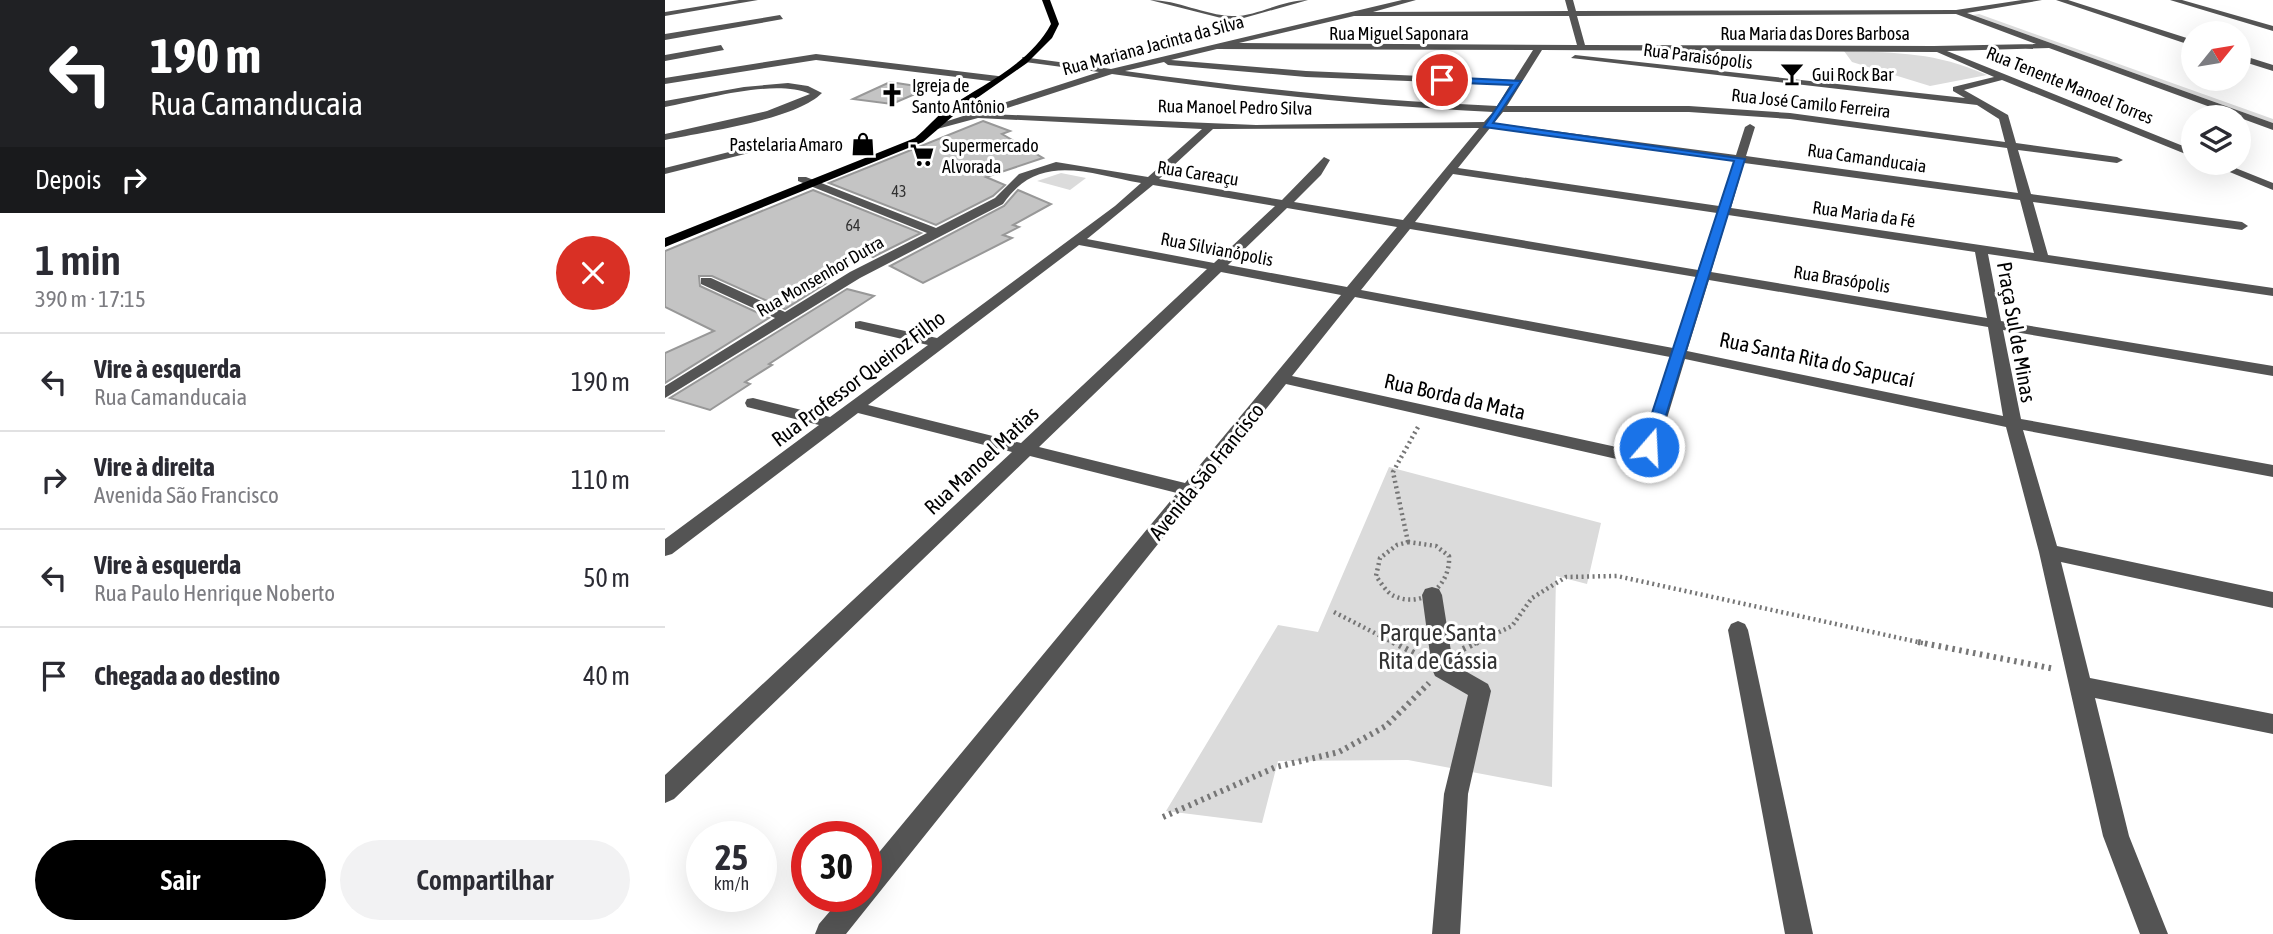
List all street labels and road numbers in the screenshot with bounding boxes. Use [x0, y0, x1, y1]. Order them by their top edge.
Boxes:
street label: Rua Mariana Jacinta da Silva [1060, 11, 1246, 79]
street label: Rua Miguel Saponara [1329, 23, 1469, 44]
street label: Rua Maria das Dores Barbosa [1720, 23, 1910, 44]
street label: Rua Paraisópolis [1642, 39, 1754, 73]
street label: Rua Tenente Manoel Torres [1983, 42, 2157, 128]
street label: Rua José Camilo Ferreira [1730, 84, 1892, 122]
street label: Rua Manoel Pedro Silva [1157, 95, 1313, 119]
street label: Rua Camanducaia [1806, 139, 1928, 177]
street label: Rua Careaçu [1156, 156, 1240, 190]
street label: Rua Maria da Fé [1811, 196, 1917, 232]
street label: Rua Silvianópolis [1159, 228, 1275, 270]
street label: Rua Monsenhor Dutra [753, 231, 887, 321]
street label: Praça Sul de Minas [1993, 260, 2041, 404]
street label: Rua Brasópolis [1792, 261, 1892, 297]
street label: Rua Professor Queiroz Filho [767, 305, 949, 451]
street label: Rua Santa Rita do Sapucaí [1717, 327, 1917, 391]
street label: Rua Borda da Mata [1382, 368, 1528, 424]
street label: Avenida São Francisco [1144, 398, 1268, 544]
street label: Rua Manoel Matias [919, 401, 1043, 519]

